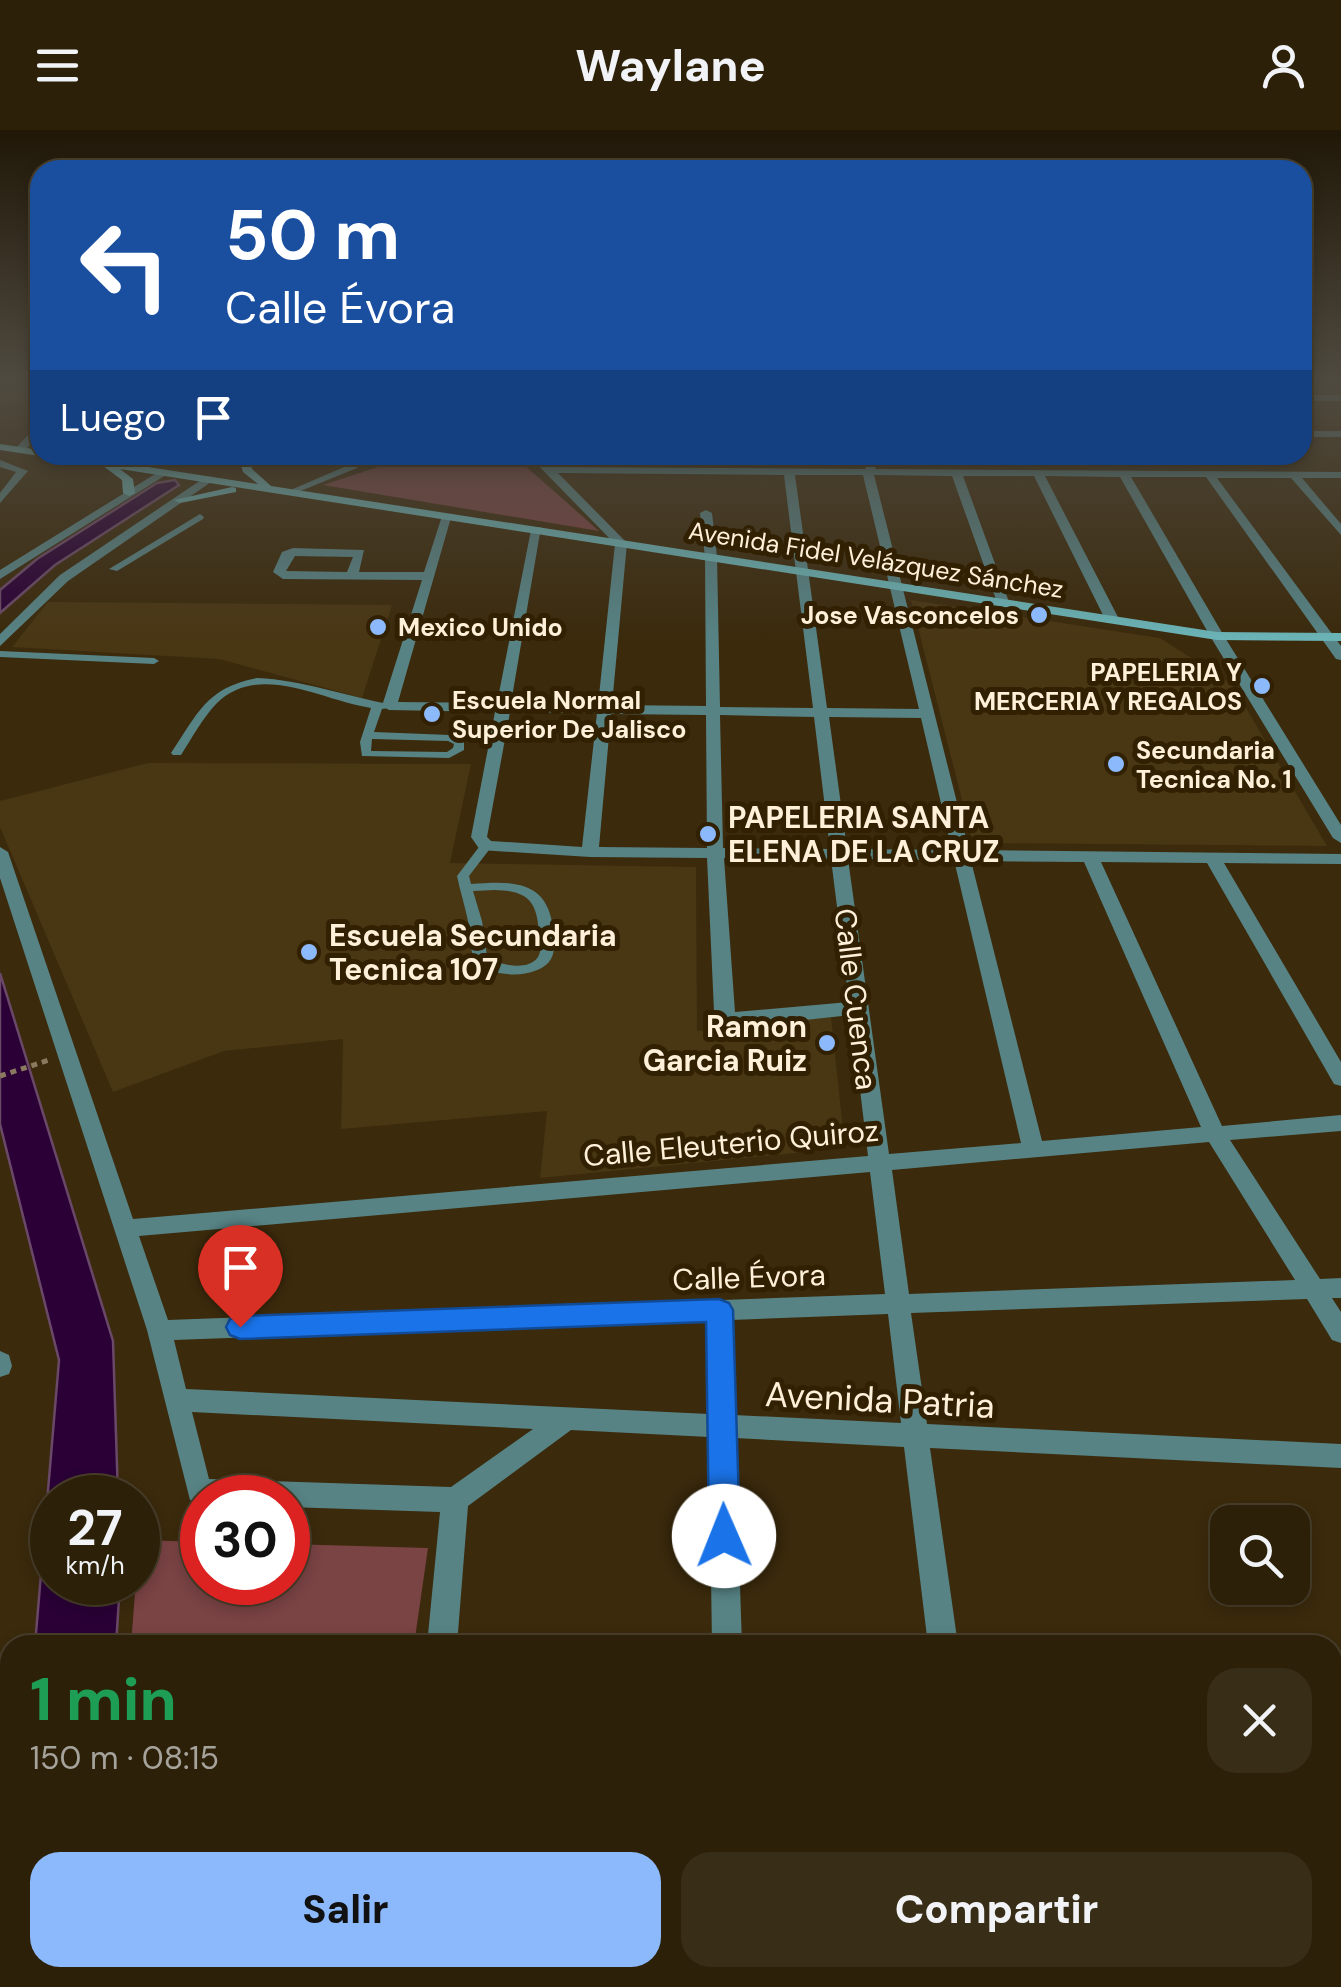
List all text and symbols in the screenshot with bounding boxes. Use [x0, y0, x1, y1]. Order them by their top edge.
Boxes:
text: Waylane [575, 36, 766, 95]
icon: menu [30, 38, 85, 93]
icon: person [1256, 38, 1311, 93]
text: 50 m [225, 190, 400, 281]
icon: left [60, 200, 190, 330]
text: Calle Évora [225, 278, 455, 337]
icon: arrive [186, 390, 241, 445]
text: Luego [60, 393, 166, 443]
street label: Avenida Fidel Velázquez Sánchez [686, 514, 1066, 606]
place label: Jose Vasconcelos [801, 599, 1019, 632]
marker: Jose Vasconcelos [1028, 604, 1050, 626]
place label: Mexico Unido [398, 611, 563, 644]
marker: Mexico Unido [367, 616, 389, 638]
place label: PAPELERIA Y MERCERIA Y REGALOS [974, 656, 1242, 718]
marker: PAPELERIA Y MERCERIA Y REGALOS [1251, 675, 1273, 697]
place label: Escuela Normal Superior De Jalisco [452, 684, 686, 746]
marker: Escuela Normal Superior De Jalisco [421, 703, 443, 725]
place label: Secundaria Tecnica No. 1 [1136, 734, 1292, 796]
marker: Secundaria Tecnica No. 1 [1105, 753, 1127, 775]
place label: PAPELERIA SANTA ELENA DE LA CRUZ [728, 798, 1000, 871]
marker: PAPELERIA SANTA ELENA DE LA CRUZ [697, 823, 719, 845]
street label: Calle Cuenca [826, 906, 886, 1092]
place label: Escuela Secundaria Tecnica 107 [329, 916, 617, 989]
marker: Escuela Secundaria Tecnica 107 [298, 941, 320, 963]
place label: Ramon Garcia Ruiz [643, 1007, 807, 1080]
marker: Ramon Garcia Ruiz [816, 1032, 838, 1054]
street label: Calle Eleuterio Quiroz [582, 1111, 880, 1175]
pin [198, 1225, 283, 1328]
icon: arrive [213, 1240, 268, 1295]
street label: Calle Évora [672, 1255, 826, 1299]
street label: Avenida Patria [764, 1371, 996, 1429]
speed limit sign: 30 [180, 1475, 310, 1605]
position arrow [672, 1484, 776, 1588]
text: 27 [67, 1495, 123, 1561]
map controls [1210, 1505, 1310, 1605]
button: search [1210, 1505, 1310, 1605]
text: km/h [65, 1549, 125, 1582]
text: 1 min [30, 1660, 177, 1739]
button: close [1207, 1668, 1312, 1773]
text: 150 m · 08:15 [30, 1737, 219, 1779]
button: Salir [30, 1852, 661, 1967]
button: Compartir [681, 1852, 1312, 1967]

